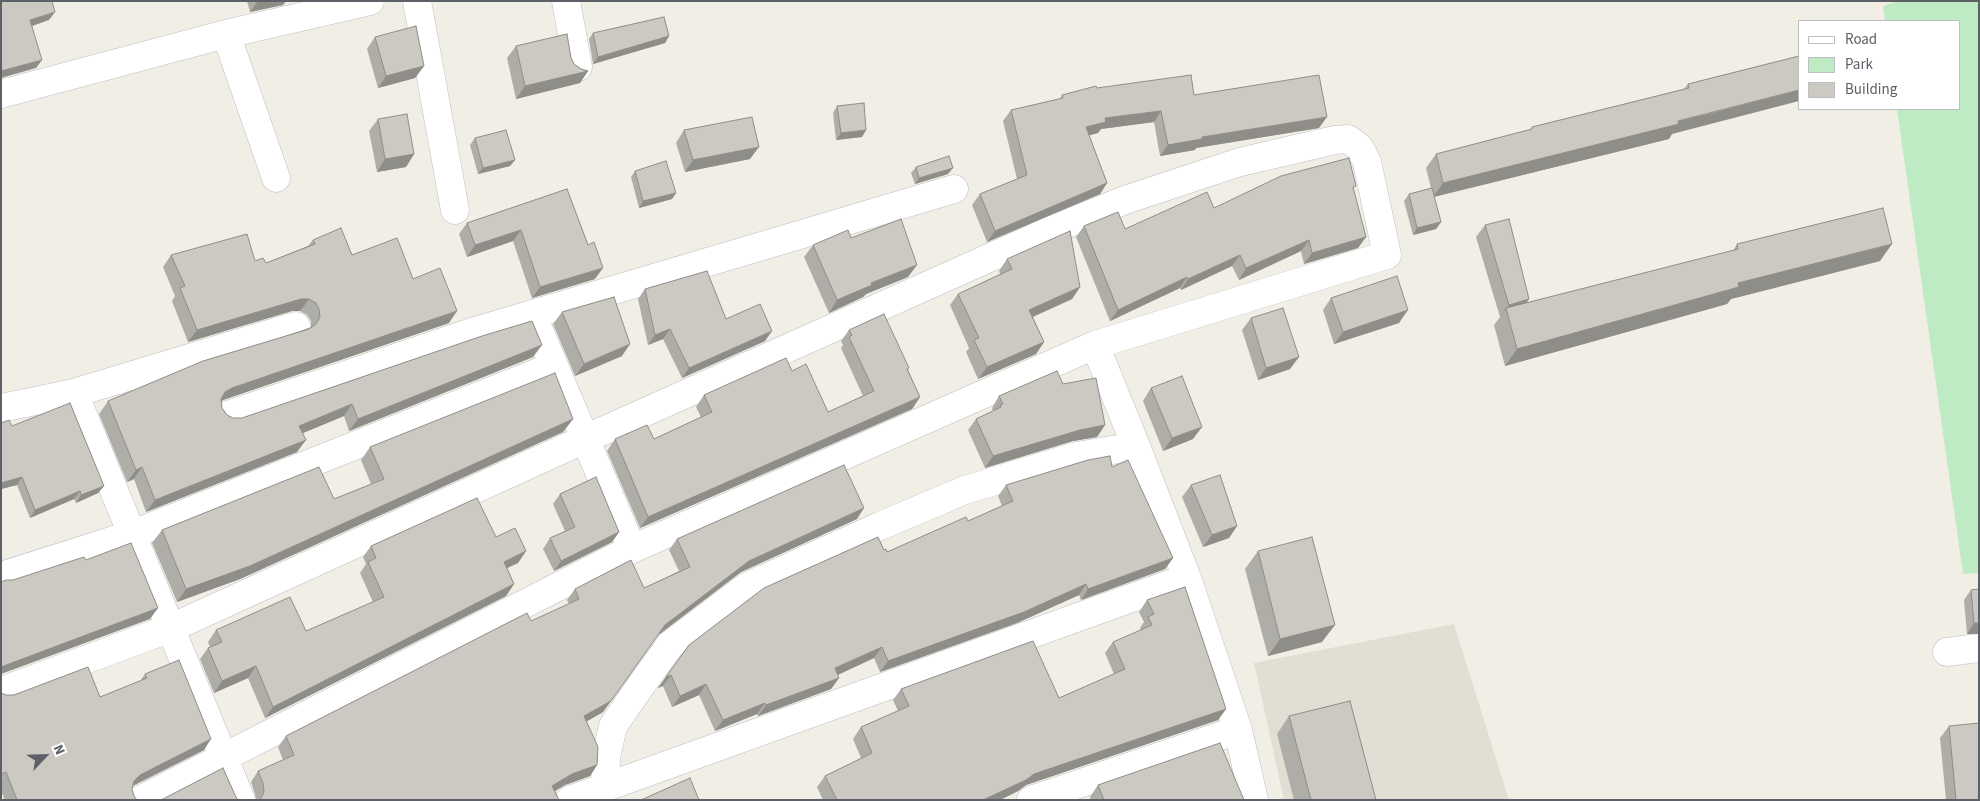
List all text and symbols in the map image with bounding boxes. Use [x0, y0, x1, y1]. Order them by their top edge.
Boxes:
legend [1798, 20, 1960, 110]
text: Road [1845, 29, 1877, 50]
text: Park [1845, 54, 1873, 75]
text: Building [1845, 79, 1897, 100]
north arrow [20, 731, 70, 781]
text: N [48, 742, 70, 758]

